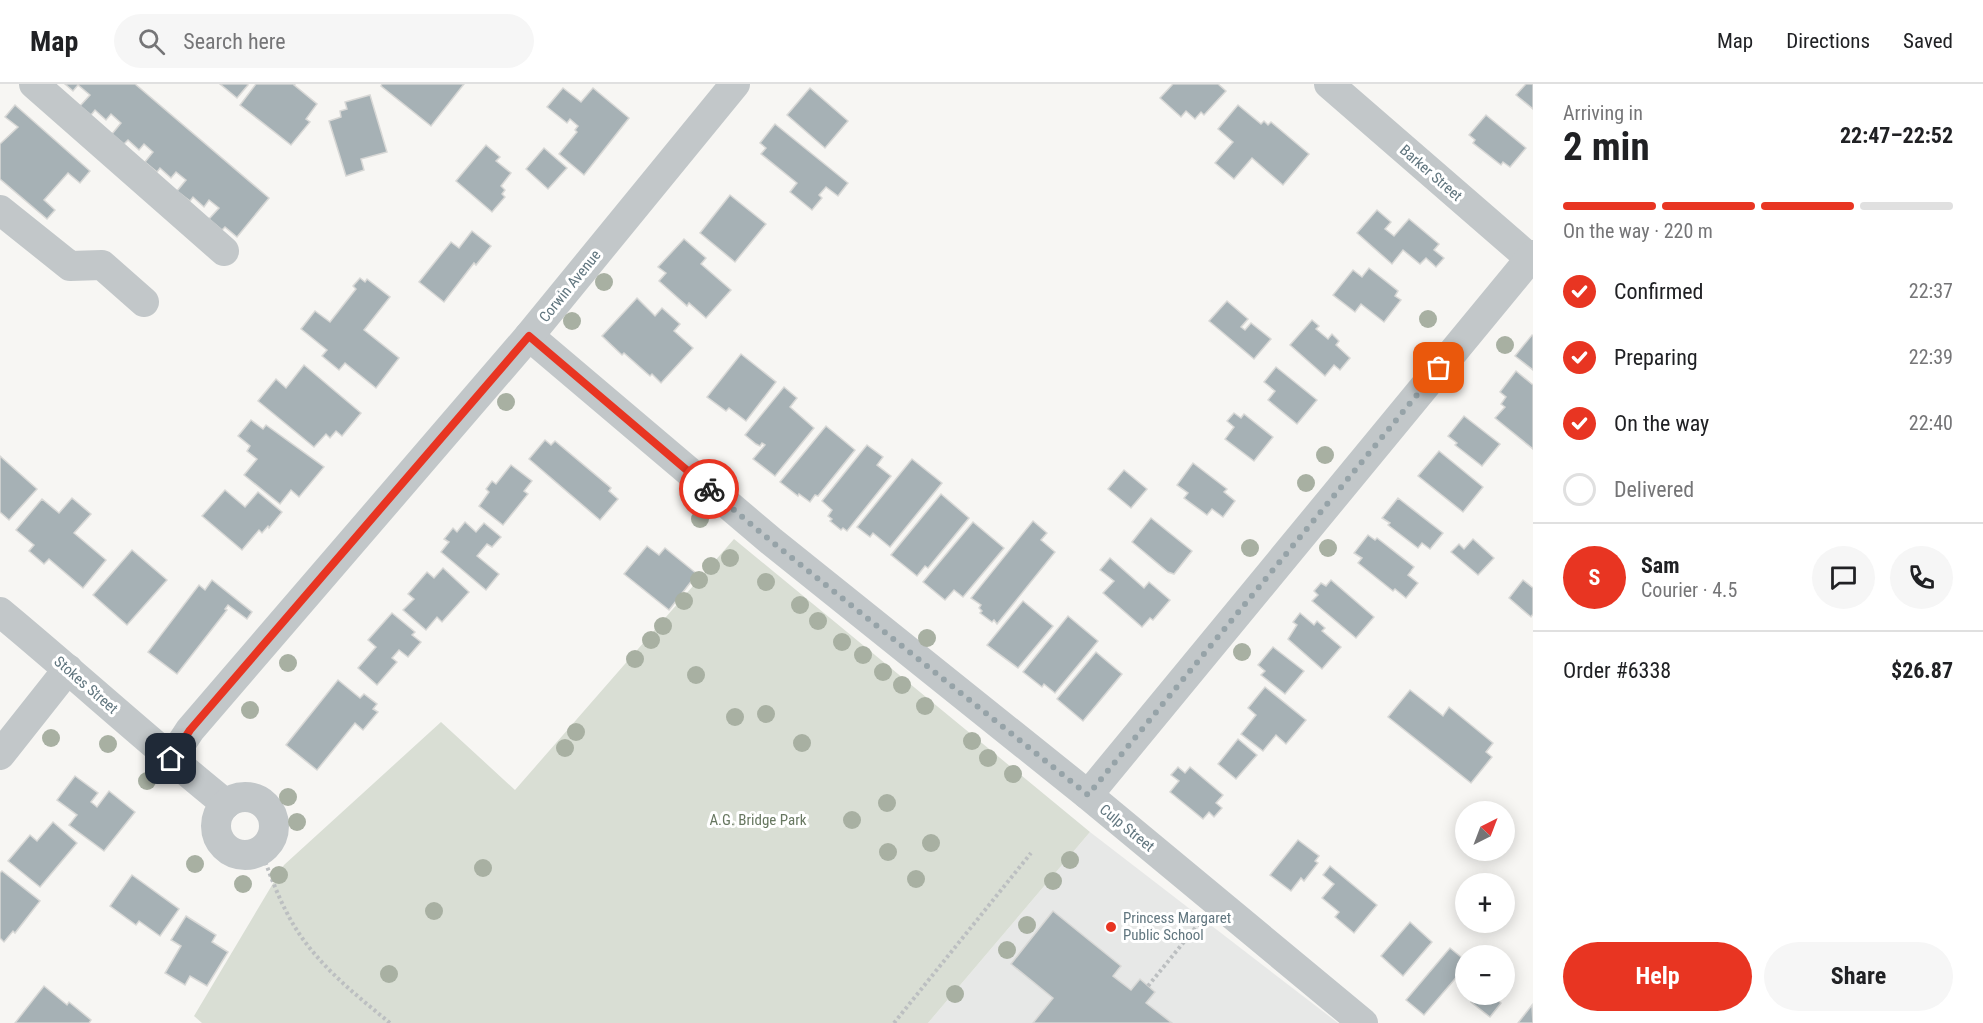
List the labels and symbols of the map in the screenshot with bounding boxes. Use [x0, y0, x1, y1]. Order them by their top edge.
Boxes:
street label: Barker Street [1396, 141, 1466, 205]
street label: Corwin Avenue [535, 246, 605, 326]
pin [1413, 342, 1464, 393]
courier [679, 459, 739, 519]
street label: Stokes Street [50, 652, 122, 718]
pin [145, 733, 196, 784]
street label: Culp Street [1096, 800, 1158, 856]
north arrow [1455, 801, 1515, 861]
park label: A.G. Bridge Park [709, 811, 807, 829]
place label: Princess Margaret Public School [1123, 909, 1231, 944]
marker: Princess Margaret Public School [1104, 920, 1118, 934]

